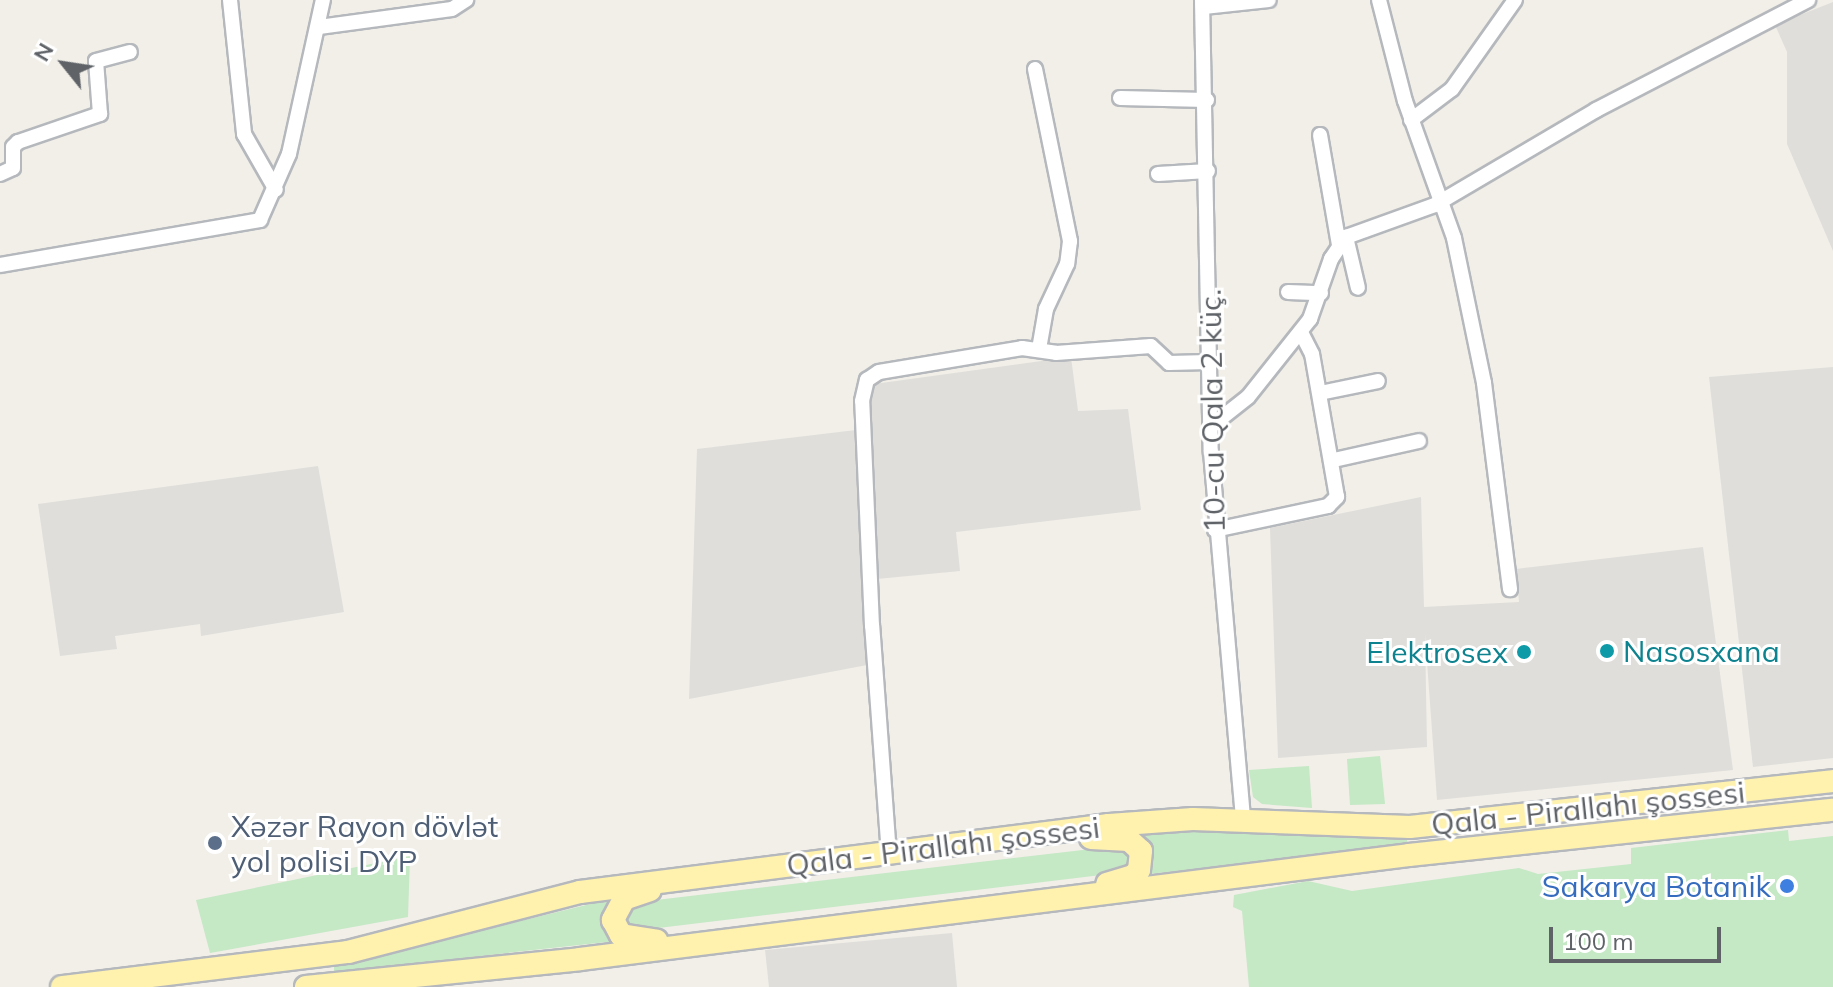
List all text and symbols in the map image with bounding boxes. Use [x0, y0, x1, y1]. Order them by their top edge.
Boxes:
north arrow [24, 24, 104, 104]
text: N [27, 38, 59, 66]
street label: 10-cu Qala 2 küç. [1192, 289, 1232, 533]
place label: Nasosxana [1623, 633, 1780, 669]
place label: Elektrosex [1366, 634, 1508, 670]
marker: Nasosxana [1598, 642, 1616, 660]
marker: Elektrosex [1515, 643, 1533, 661]
street label: Qala - Pirallahı şossesi [1429, 774, 1747, 842]
place label: Xəzər Rayon dövlət yol polisi DYP [231, 808, 498, 878]
street label: Qala - Pirallahı şossesi [784, 809, 1102, 883]
marker: Xəzər Rayon dövlət yol polisi DYP [206, 834, 224, 852]
place label: Sakarya Botanik [1542, 868, 1771, 904]
marker: Sakarya Botanik [1778, 877, 1796, 895]
scale bar [1553, 911, 1725, 961]
text: 100 m [1563, 926, 1634, 956]

